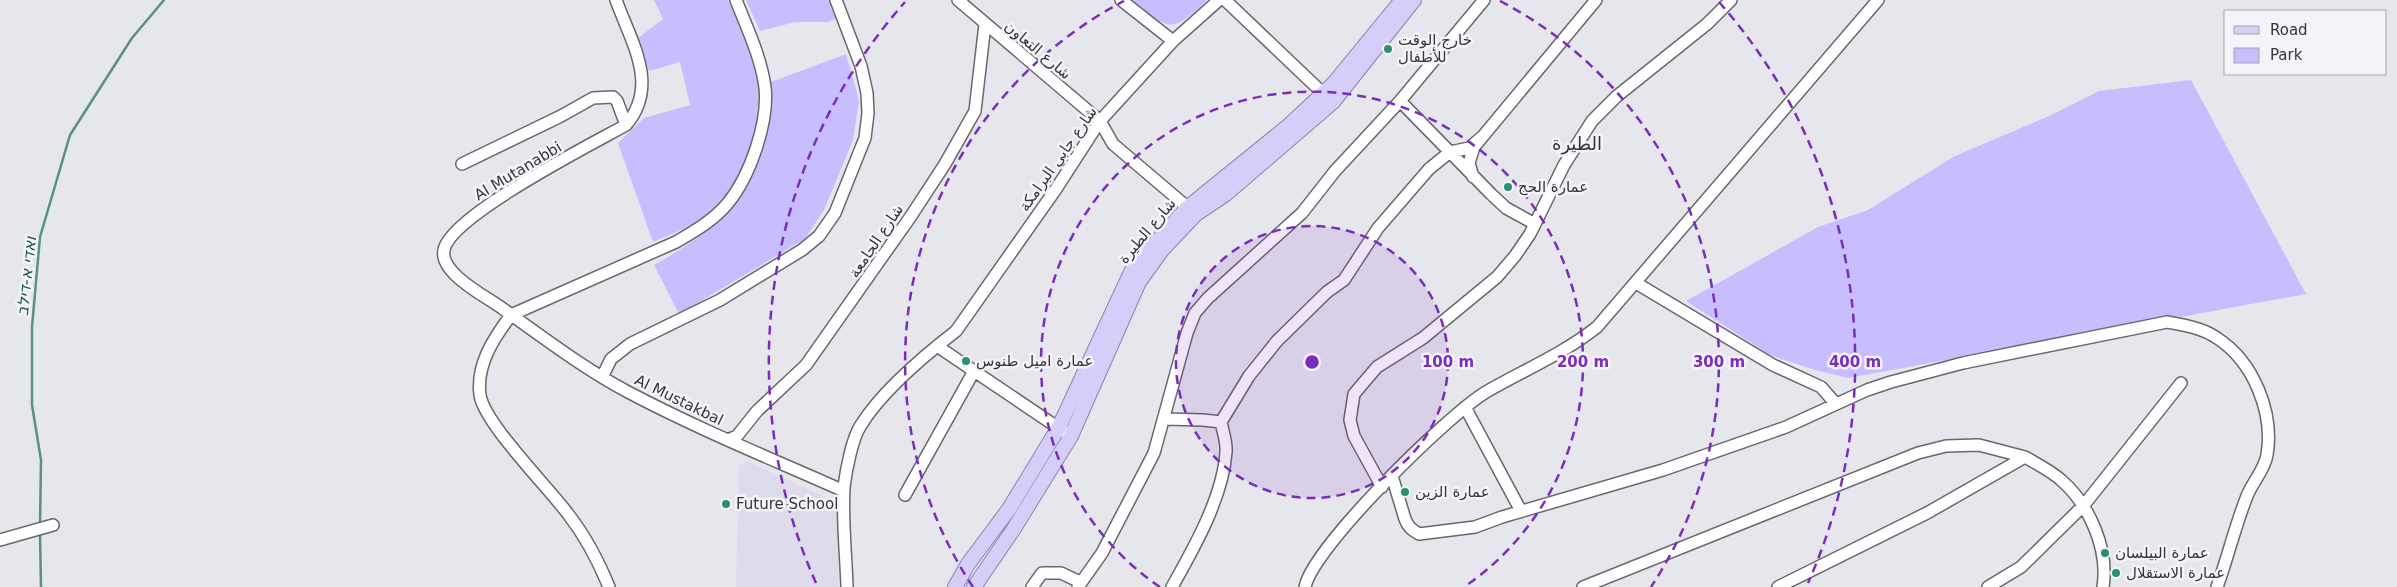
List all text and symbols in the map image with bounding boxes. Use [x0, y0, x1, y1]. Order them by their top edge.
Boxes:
legend [2224, 10, 2387, 75]
street label: شارع التعاون [1001, 17, 1075, 83]
text: Road [2270, 21, 2308, 39]
place label: خارج الوقت للأطفال [1398, 31, 1472, 66]
marker: خارج الوقت للأطفال [1382, 43, 1394, 55]
text: Park [2270, 46, 2303, 64]
street label: شارع جابي البرامكة [1015, 103, 1102, 215]
district label: الطيرة [1552, 133, 1602, 155]
street label: Al Mutanabbi [471, 138, 565, 204]
place label: عمارة الحج [1518, 178, 1588, 196]
marker: عمارة الحج [1502, 181, 1514, 193]
street label: شارع الطيرة [1114, 195, 1180, 267]
street label: شارع الجامعة [845, 201, 907, 281]
water label: ואדי א-דילב [13, 235, 40, 317]
place label: عمارة اميل طنوس [976, 352, 1093, 370]
centre of rings [1303, 353, 1321, 371]
text: 100 m [1422, 353, 1474, 371]
text: 200 m [1557, 353, 1609, 371]
text: 300 m [1693, 353, 1745, 371]
text: 400 m [1829, 353, 1881, 371]
marker: عمارة اميل طنوس [960, 355, 972, 367]
street label: Al Mustakbal [632, 371, 726, 429]
place label: عمارة الزين [1415, 483, 1490, 501]
marker: عمارة الزين [1399, 486, 1411, 498]
place label: Future School [736, 495, 838, 513]
marker: Future School [720, 498, 732, 510]
place label: عمارة البيلسان [2115, 544, 2209, 562]
marker: عمارة البيلسان [2099, 547, 2111, 559]
place label: عمارة الاستقلال [2126, 564, 2225, 582]
marker: عمارة الاستقلال [2110, 567, 2122, 579]

